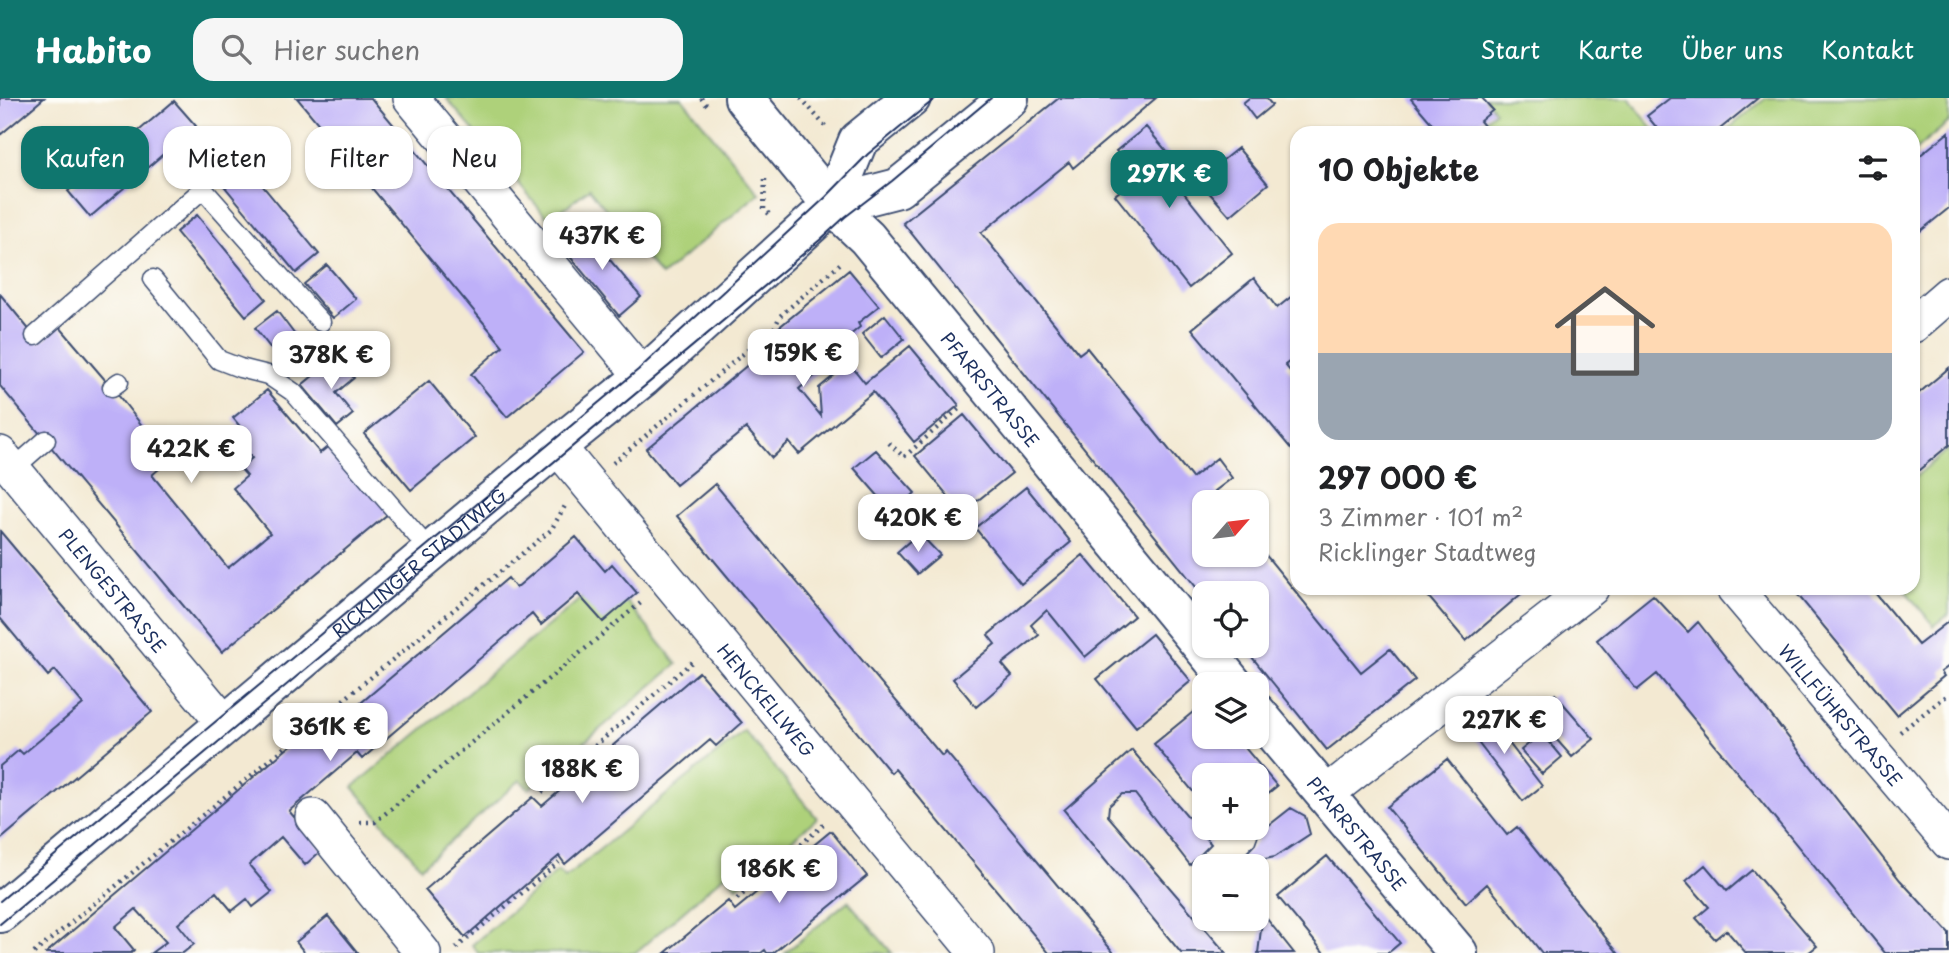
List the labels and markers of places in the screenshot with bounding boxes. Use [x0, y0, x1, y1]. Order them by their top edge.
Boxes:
pin: 297K € [1112, 150, 1226, 210]
pin: 437K € [545, 212, 659, 272]
pin: 159K € [746, 330, 860, 389]
pin: 378K € [274, 331, 388, 391]
pin: 422K € [134, 426, 248, 485]
pin: 420K € [861, 494, 975, 554]
pin: 227K € [1447, 696, 1561, 756]
pin: 361K € [273, 704, 387, 763]
pin: 188K € [525, 746, 639, 805]
pin: 186K € [722, 846, 836, 905]

